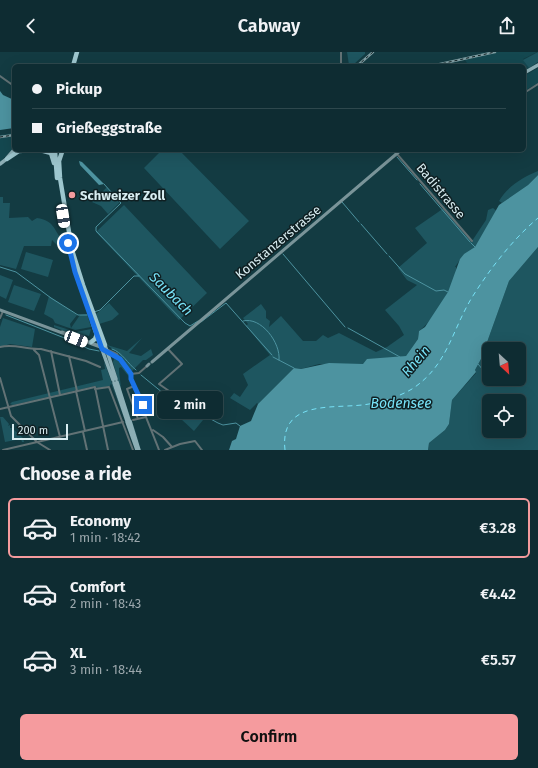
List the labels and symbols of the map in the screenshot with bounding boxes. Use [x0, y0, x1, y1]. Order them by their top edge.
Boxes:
street label: Badistrasse [413, 160, 469, 222]
place label: Schweizer Zoll [80, 188, 165, 203]
marker: Schweizer Zoll [67, 190, 77, 200]
street label: Konstanzerstrasse [232, 202, 324, 282]
car [55, 203, 71, 229]
route start [59, 234, 77, 252]
water label: Saubach [145, 268, 196, 319]
car [63, 329, 89, 349]
water label: Rhein [398, 342, 434, 380]
north arrow [482, 342, 526, 386]
callout: 2 min [157, 391, 223, 419]
water label: Bodensee [371, 395, 431, 412]
route end [134, 396, 152, 414]
scale bar [12, 422, 68, 441]

